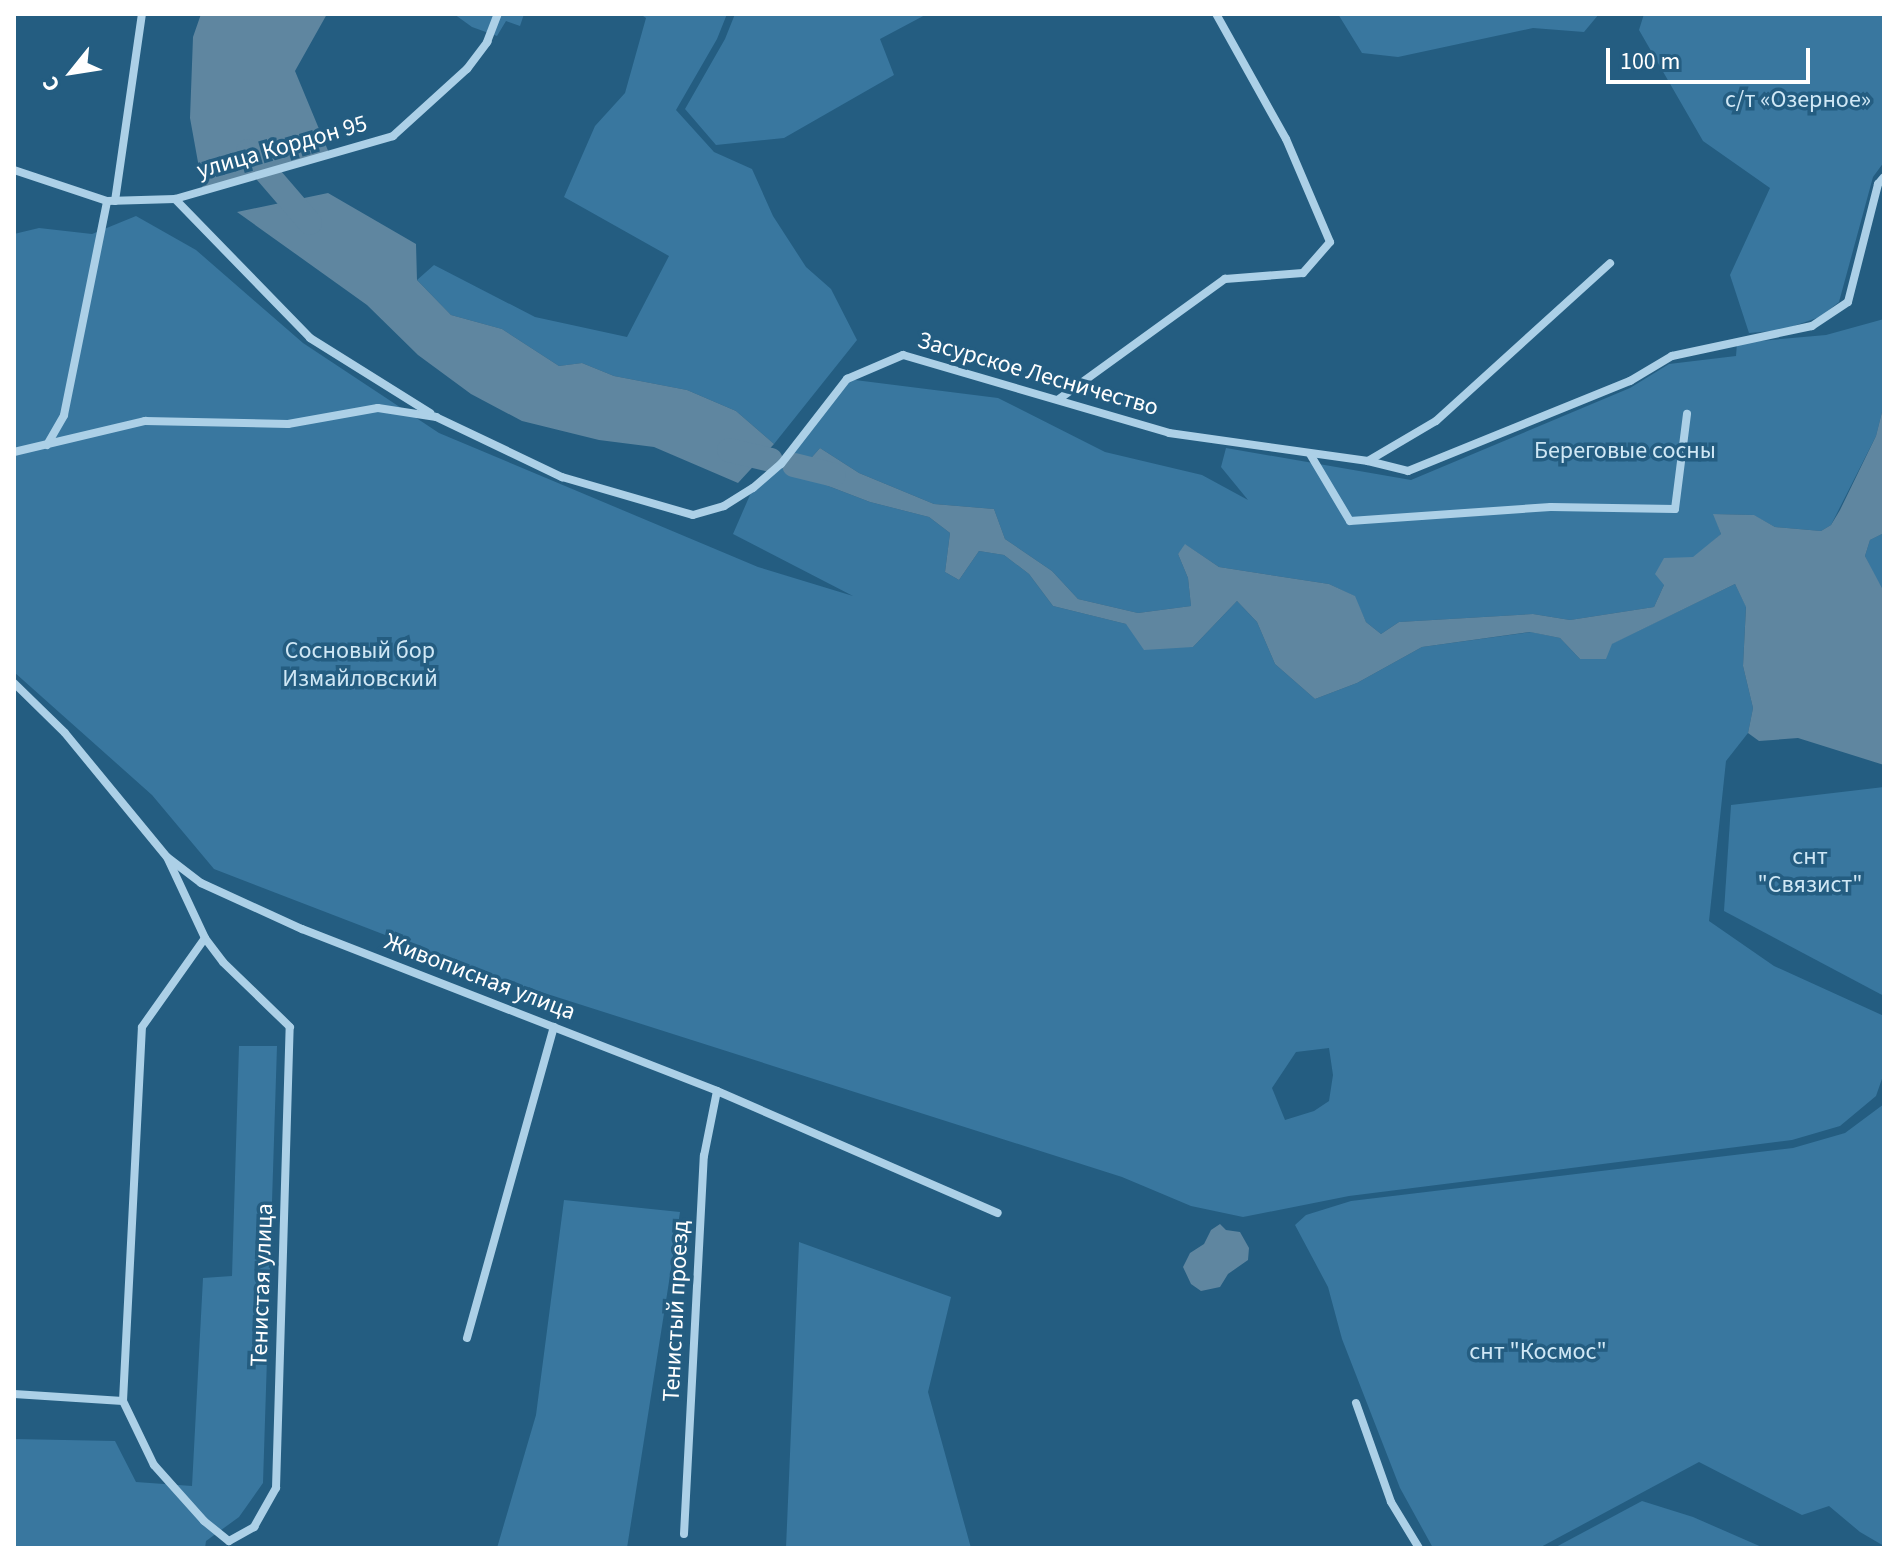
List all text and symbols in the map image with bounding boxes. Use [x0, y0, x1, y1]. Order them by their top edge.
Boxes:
north arrow [32, 32, 112, 112]
scale bar [1610, 32, 1814, 82]
text: 100 m [1620, 44, 1680, 79]
text: С [34, 70, 68, 98]
park label: с/т «Озерное» [1725, 86, 1871, 114]
street label: улица Кордон 95 [194, 109, 370, 185]
street label: Засурское Лесничество [914, 326, 1162, 422]
park label: Береговые сосны [1534, 437, 1716, 465]
park label: Сосновый бор Измайловский [282, 637, 438, 693]
park label: снт "Связист" [1758, 843, 1862, 899]
street label: Живописная улица [380, 927, 580, 1027]
street label: Тенистая улица [245, 1203, 279, 1367]
street label: Тенистый проезд [657, 1219, 695, 1403]
park label: снт "Космос" [1469, 1338, 1607, 1366]

